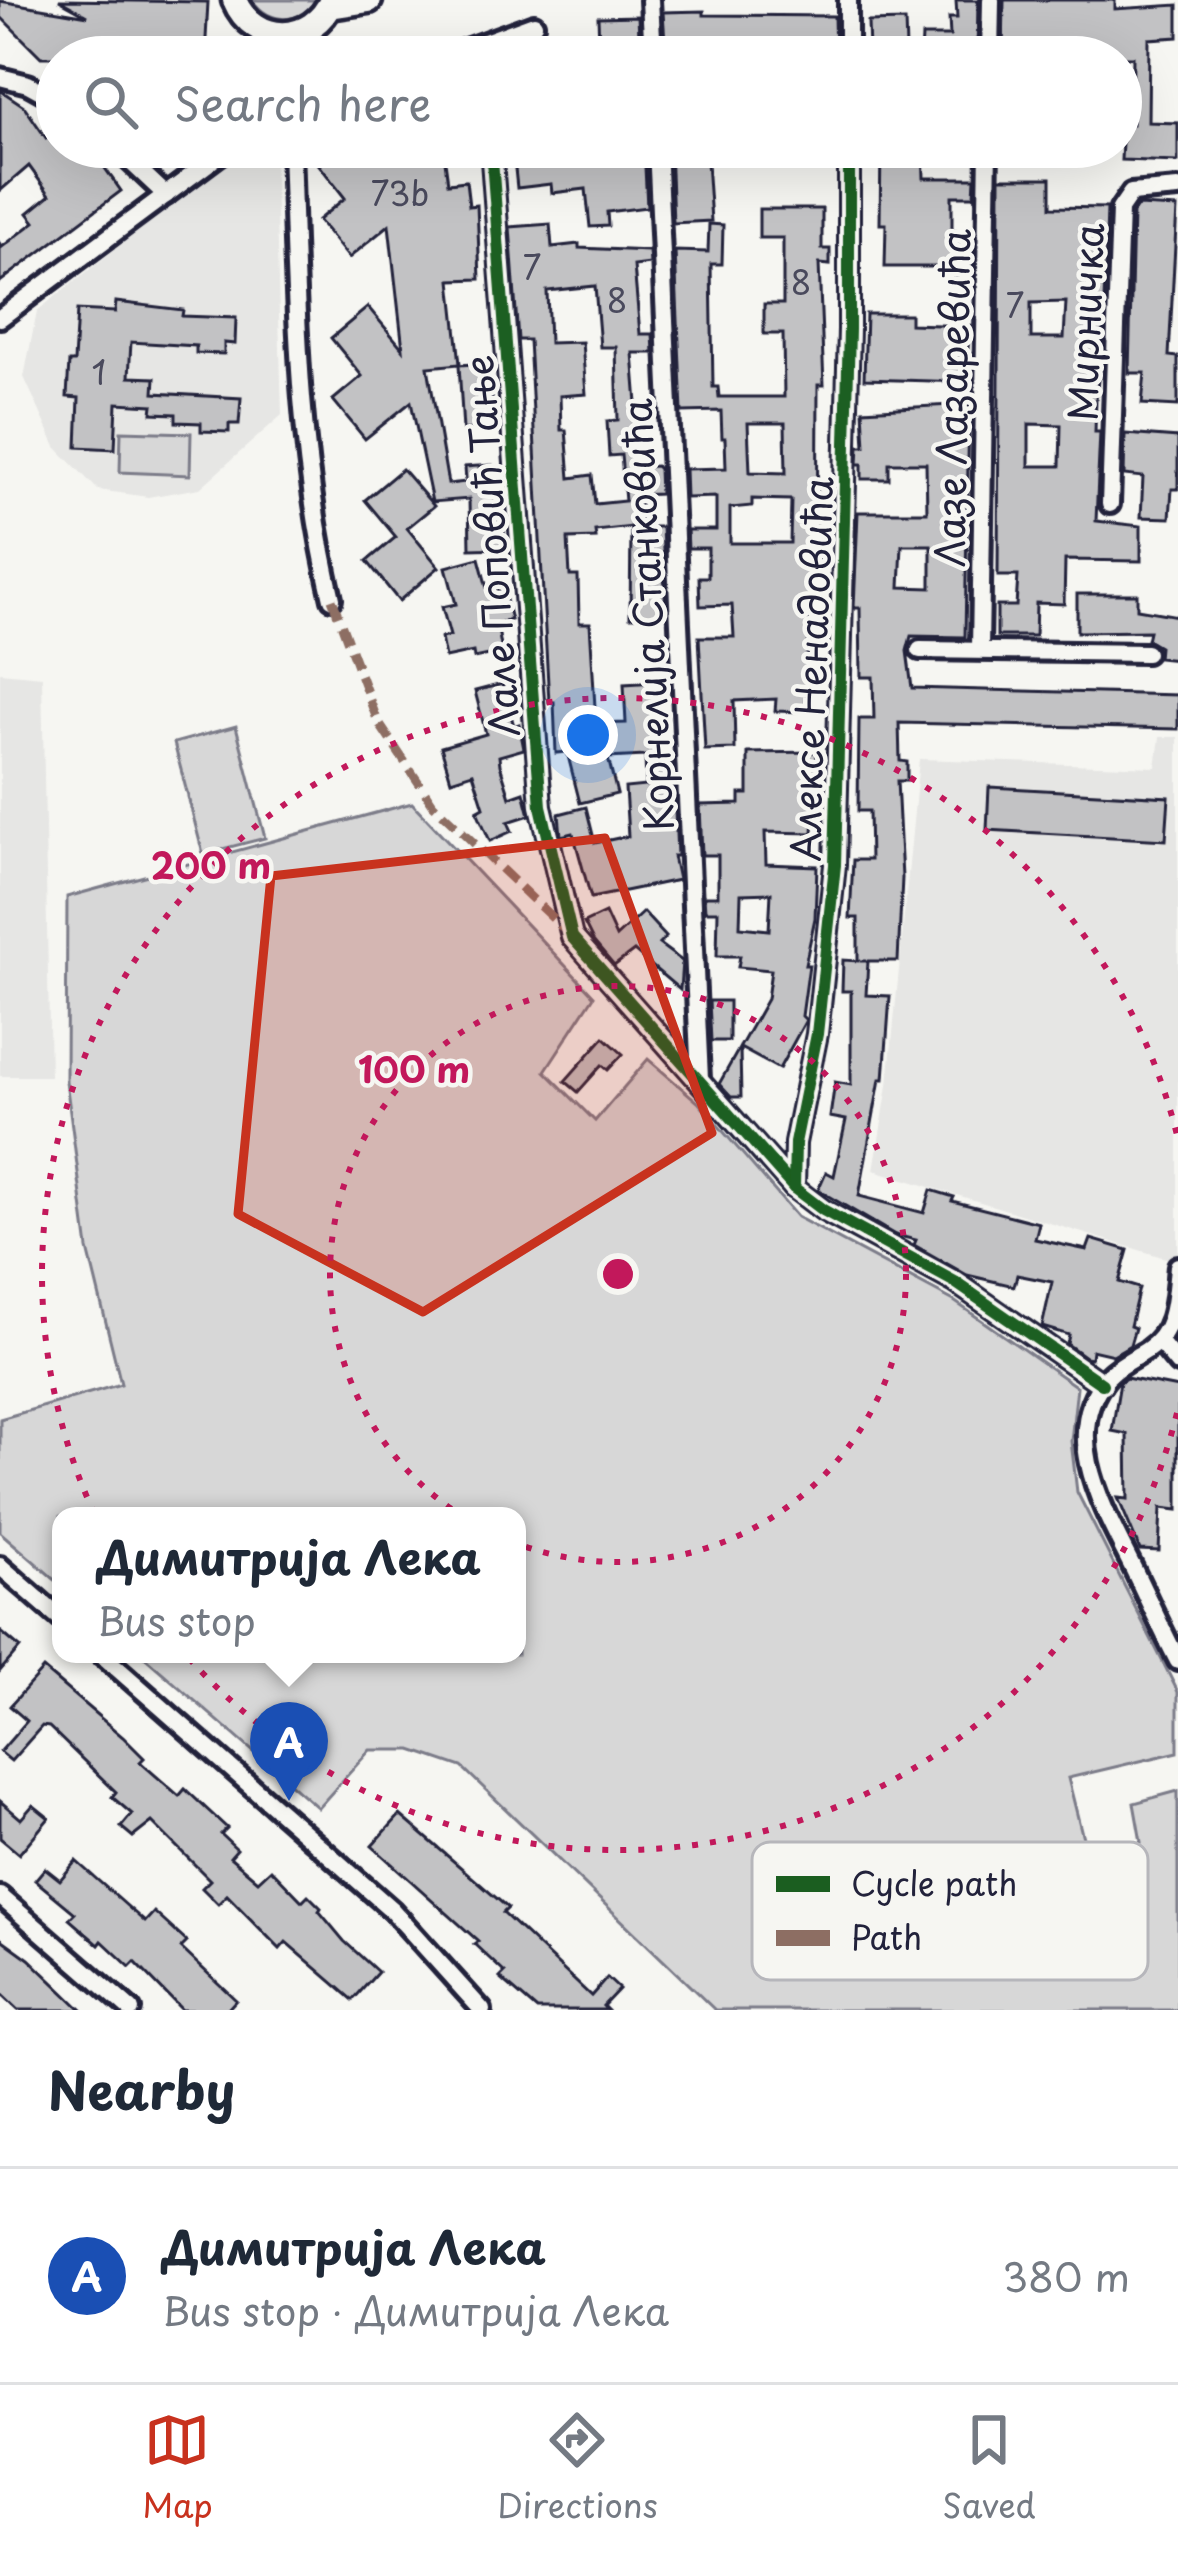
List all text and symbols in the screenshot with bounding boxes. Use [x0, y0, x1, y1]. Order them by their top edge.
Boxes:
search box [36, 36, 1142, 168]
text: Search here [174, 68, 431, 136]
icon: search [78, 69, 144, 135]
house number: 73b [371, 167, 429, 217]
street label: Мирничка [1051, 222, 1117, 422]
street label: Лазе Лазаревића [919, 228, 983, 567]
house number: 7 [523, 241, 541, 291]
house number: 8 [791, 256, 811, 306]
house number: 8 [607, 274, 627, 324]
house number: 7 [1006, 279, 1024, 329]
house number: 1 [92, 346, 106, 396]
street label: Лале Поповић Тање [447, 353, 533, 739]
street label: Корнелија Станковића [605, 397, 687, 833]
street label: Алексе Ненадовића [774, 475, 846, 862]
your location [558, 705, 618, 765]
text: 200 m [151, 837, 271, 891]
text: 100 m [358, 1041, 470, 1095]
centre of rings [597, 1253, 639, 1295]
popup [52, 1507, 526, 1663]
text: Димитрија Лека [97, 1522, 481, 1590]
text: Bus stop [97, 1590, 256, 1649]
pin: A [250, 1702, 328, 1801]
legend [752, 1842, 1148, 1980]
text: Cycle path [851, 1857, 1017, 1907]
text: Path [851, 1911, 922, 1961]
text: Nearby [48, 2050, 235, 2127]
text: Димитрија Лека [162, 2212, 546, 2280]
text: A [72, 2246, 102, 2305]
text: 380 m [1002, 2246, 1130, 2305]
text: Bus stop · Димитрија Лека [162, 2280, 669, 2339]
tab: Map [142, 2407, 213, 2529]
tab: Directions [497, 2407, 658, 2529]
tab: Saved [942, 2407, 1036, 2529]

